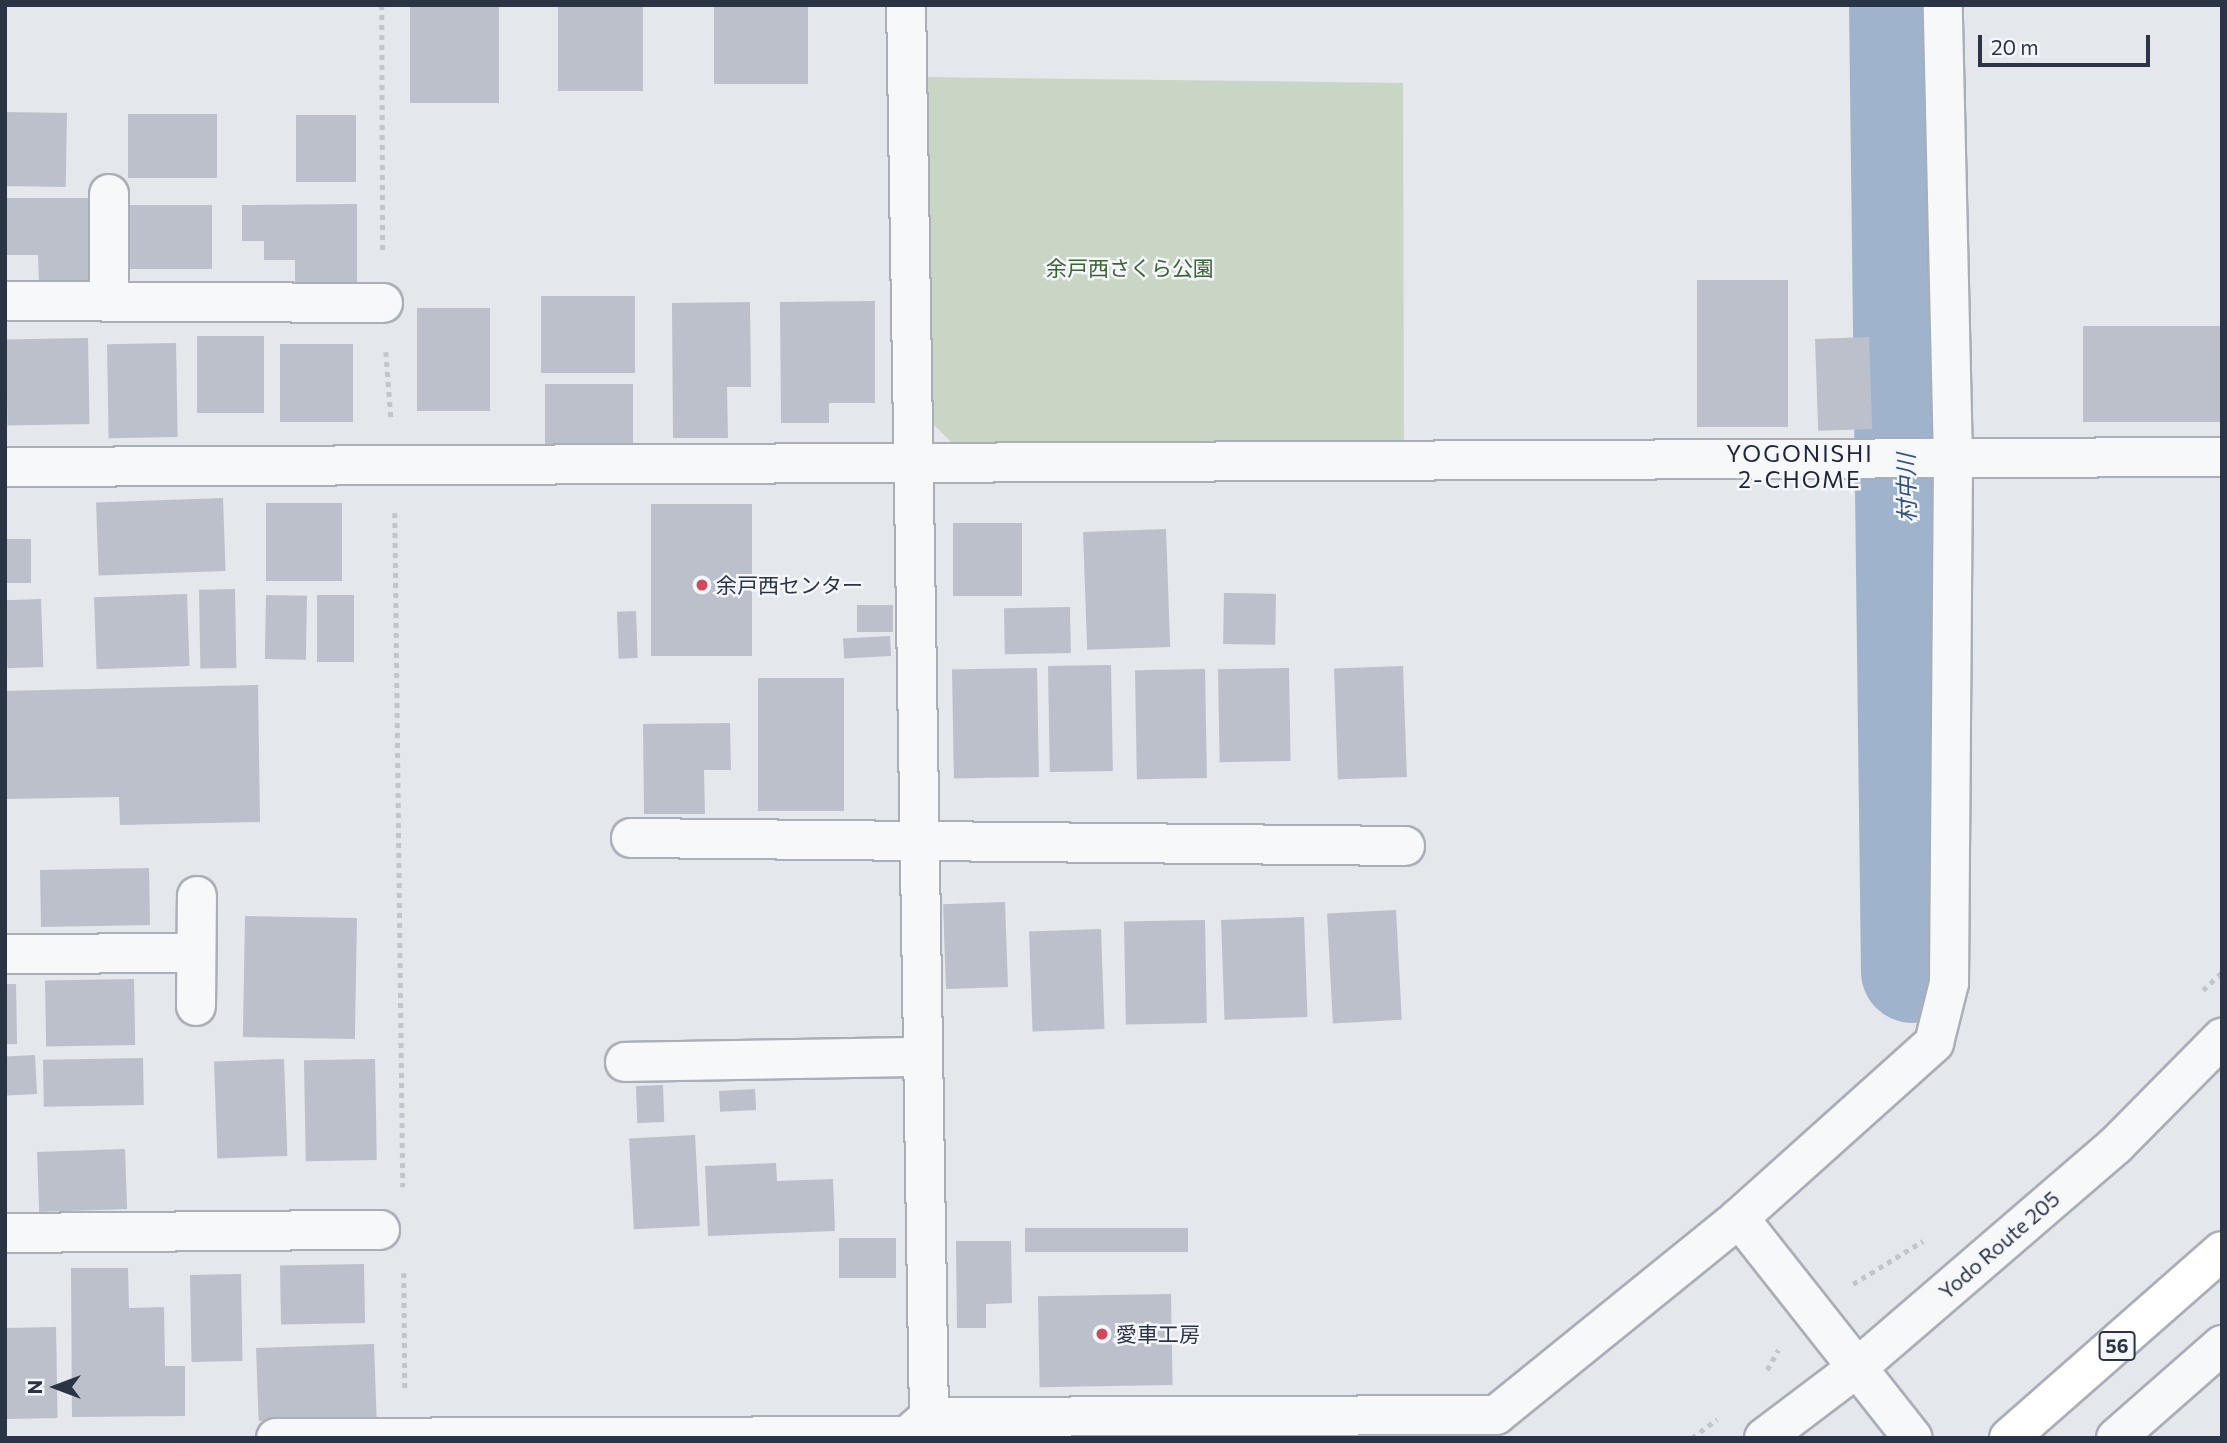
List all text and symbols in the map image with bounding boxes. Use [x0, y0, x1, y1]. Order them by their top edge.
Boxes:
scale bar [1982, 21, 2154, 65]
text: 20 m [1991, 34, 2039, 59]
park label: 余戸西さくら公園 [1046, 255, 1214, 281]
district label: YOGONISHI 2-CHOME [1727, 439, 1873, 493]
water label: 村中川 [1892, 453, 1920, 523]
place label: 余戸西センター [716, 572, 863, 598]
marker: 余戸西センター [694, 577, 710, 593]
street label: Yodo Route 205 [1934, 1186, 2064, 1304]
place label: 愛車工房 [1116, 1321, 1200, 1347]
marker: 愛車工房 [1094, 1326, 1110, 1342]
road number: 56 [2098, 1330, 2136, 1362]
north arrow [21, 1352, 91, 1422]
text: N [23, 1380, 46, 1394]

